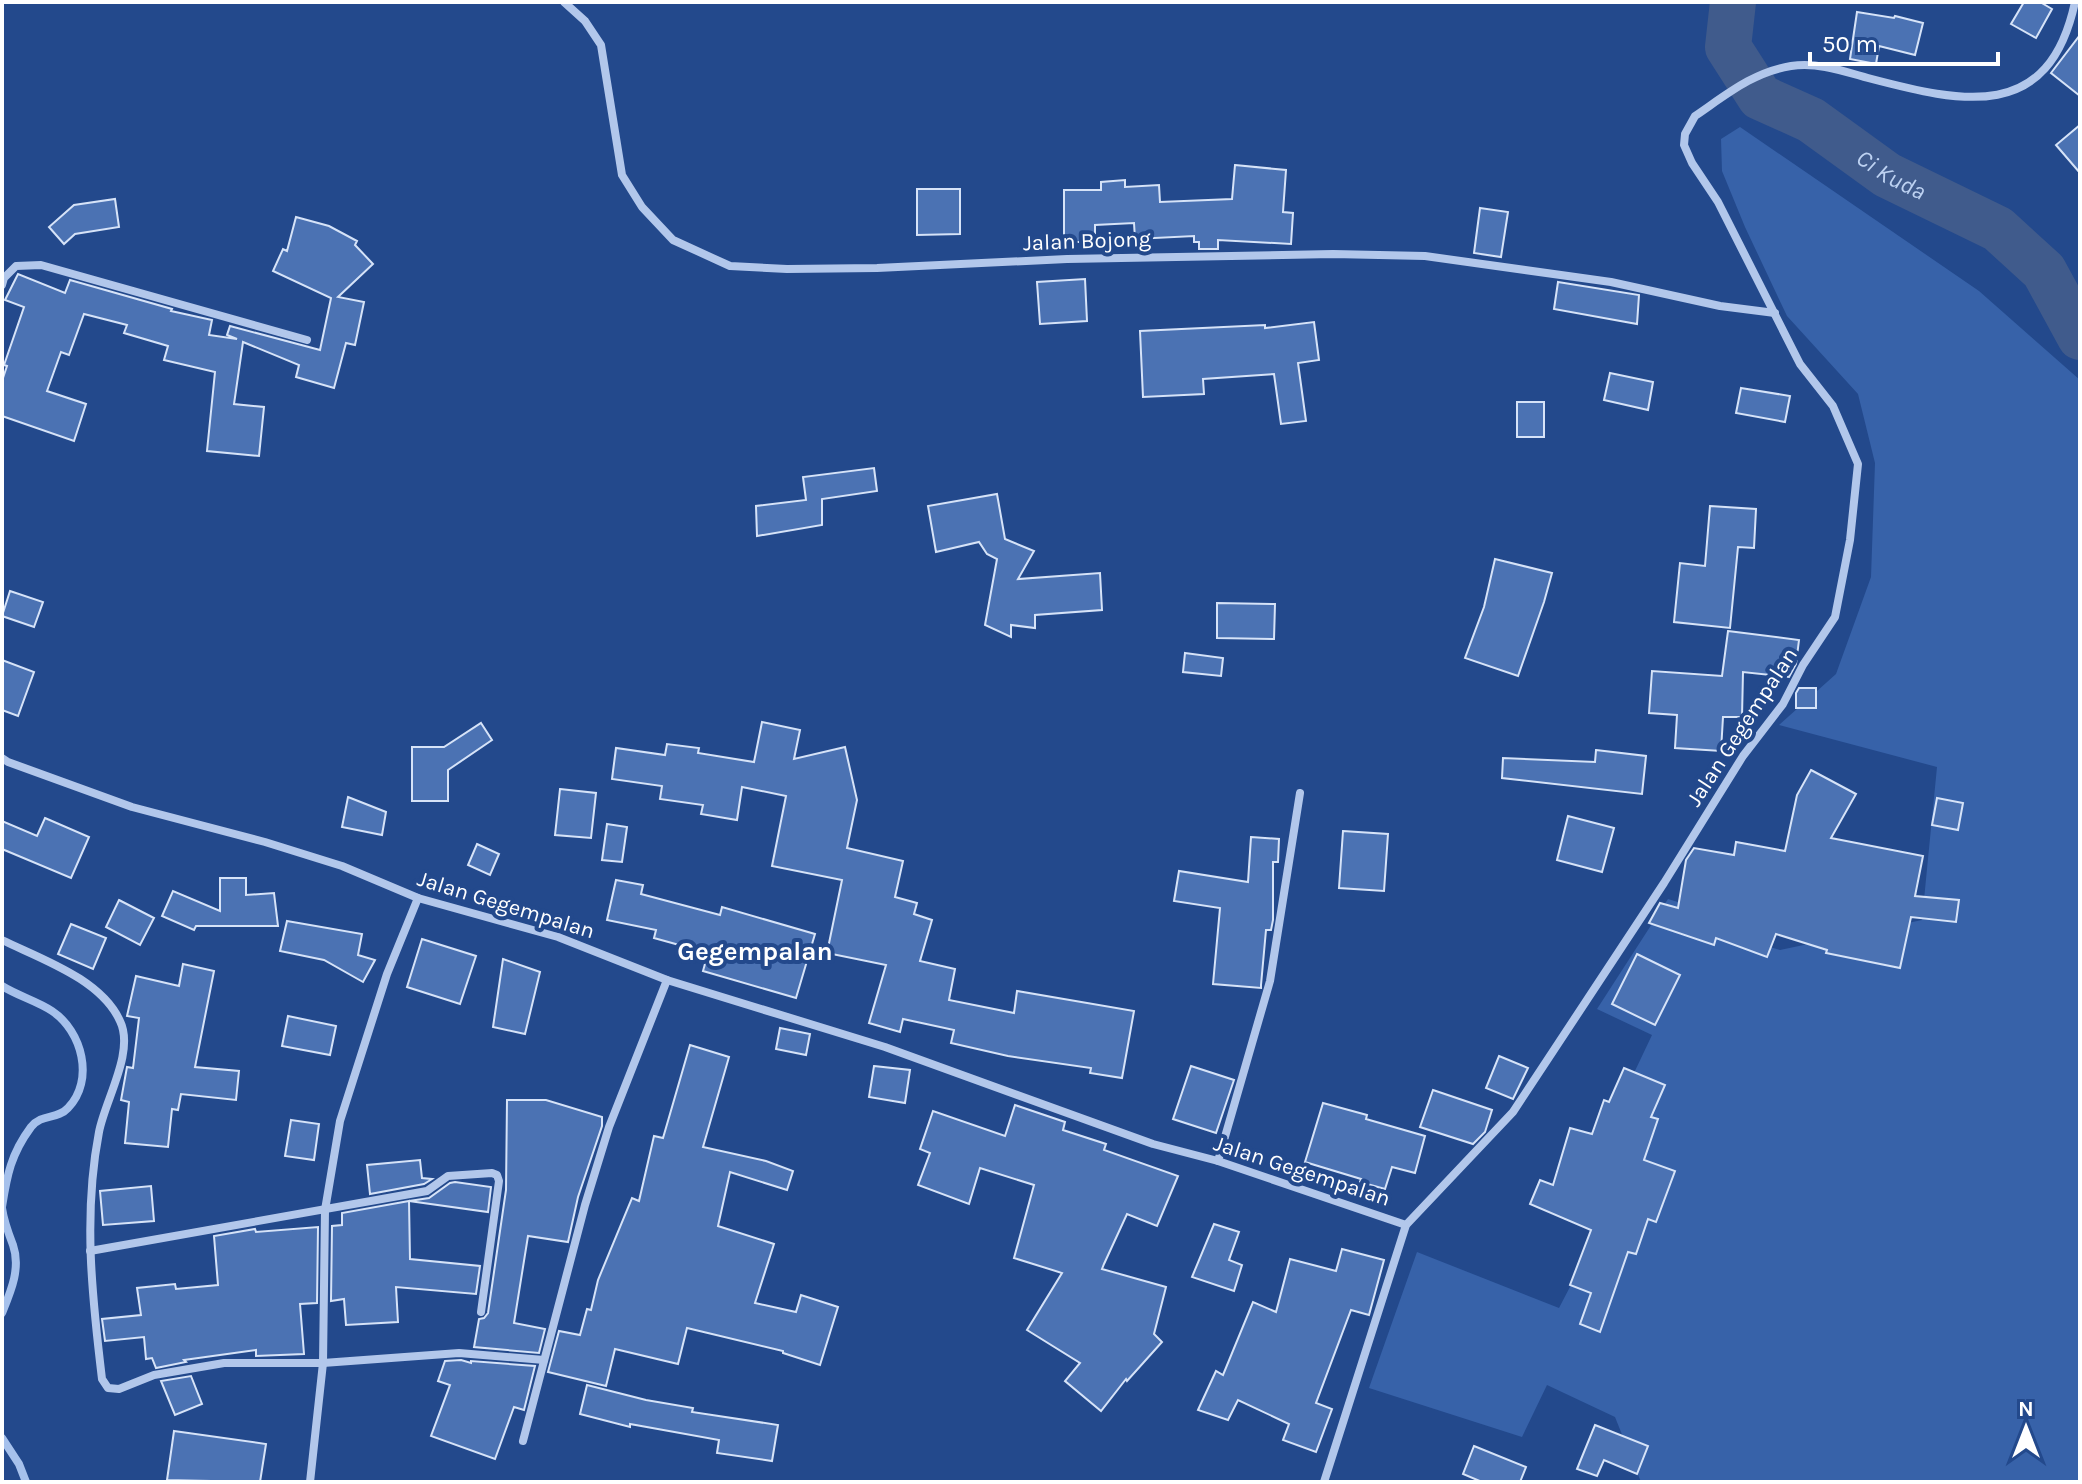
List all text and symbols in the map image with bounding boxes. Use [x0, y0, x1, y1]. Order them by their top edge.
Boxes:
scale bar [1810, 16, 1998, 66]
text: 50 m [1822, 30, 1878, 58]
water label: Ci Kuda [1851, 143, 1931, 206]
street label: Jalan Bojong [1023, 226, 1152, 256]
street label: Jalan Gegempalan [1681, 643, 1803, 811]
street label: Jalan Gegempalan [414, 866, 598, 944]
district label: Gegempalan [677, 936, 833, 967]
street label: Jalan Gegempalan [1210, 1130, 1394, 1212]
north arrow [1986, 1388, 2066, 1468]
text: N [2018, 1396, 2034, 1422]

